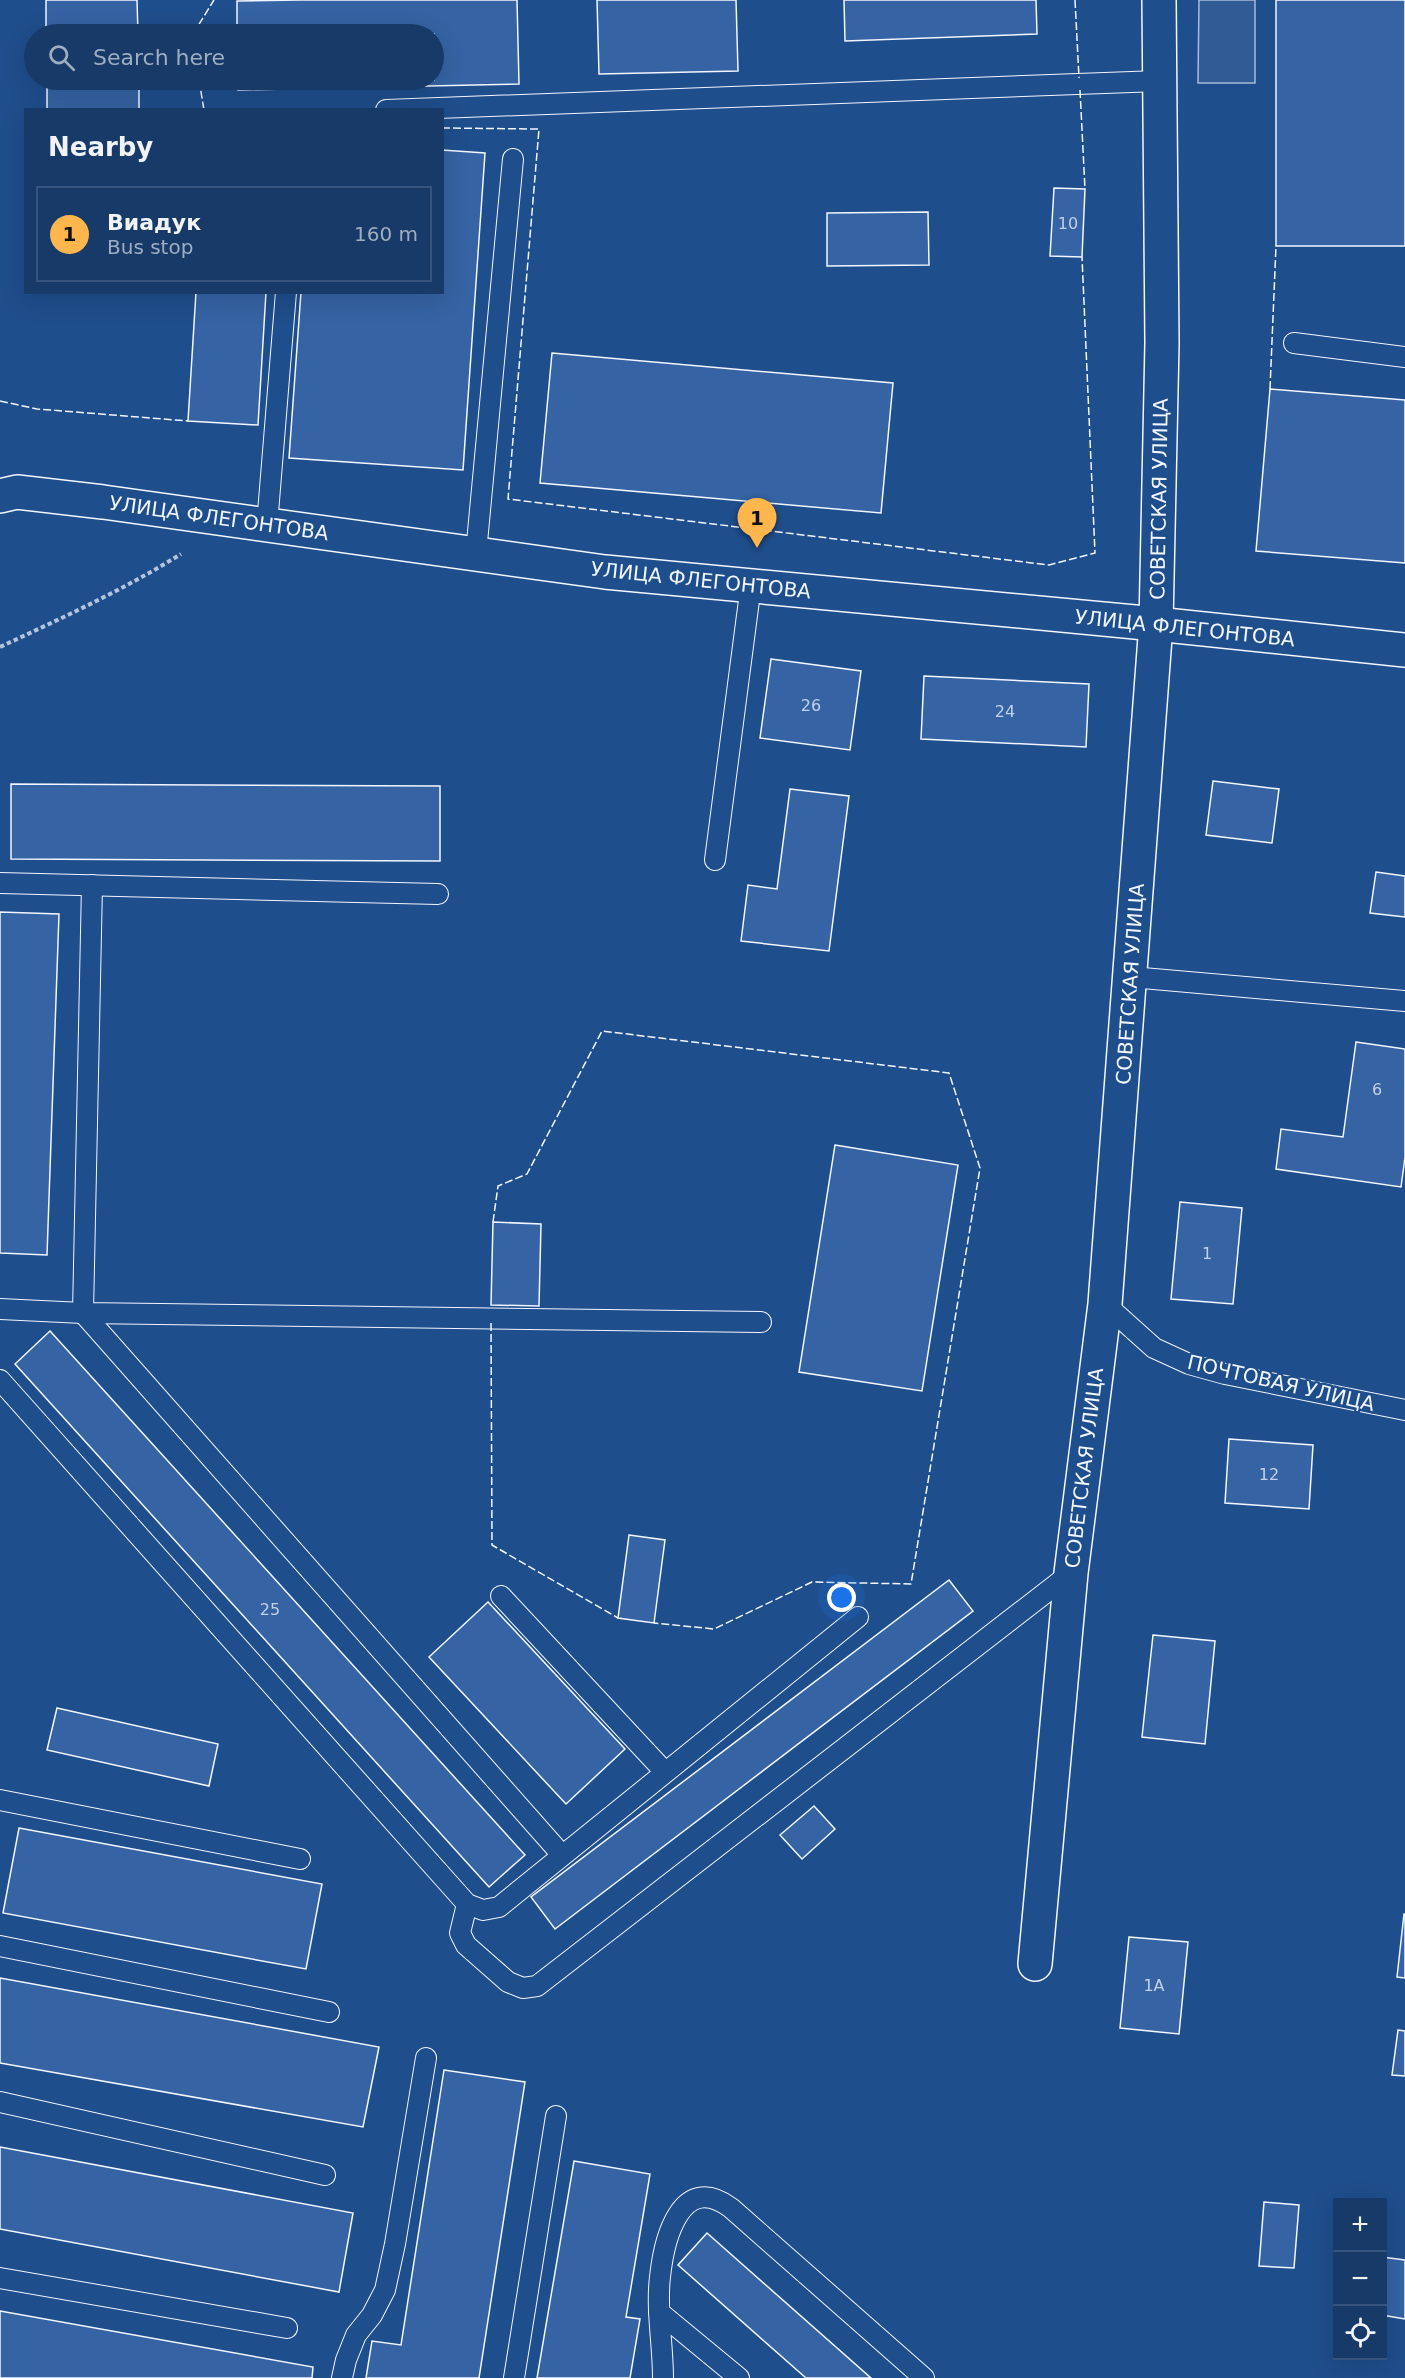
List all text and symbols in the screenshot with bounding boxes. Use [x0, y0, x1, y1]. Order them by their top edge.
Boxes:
search box [24, 24, 444, 90]
icon: search [45, 41, 78, 74]
text: Search here [93, 45, 225, 70]
text: Nearby [48, 132, 153, 162]
text: Виадук [107, 210, 201, 235]
house number: 10 [1058, 214, 1078, 233]
text: 1 [63, 222, 76, 246]
text: 160 m [354, 222, 418, 246]
text: Bus stop [107, 235, 193, 259]
street label: СОВЕТСКАЯ УЛИЦА [1145, 398, 1173, 600]
street label: УЛИЦА ФЛЕГОНТОВА [108, 491, 330, 545]
pin: 1 [738, 498, 777, 548]
street label: УЛИЦА ФЛЕГОНТОВА [590, 557, 812, 604]
street label: УЛИЦА ФЛЕГОНТОВА [1074, 605, 1296, 652]
house number: 26 [801, 696, 821, 715]
house number: 24 [995, 702, 1015, 721]
street label: СОВЕТСКАЯ УЛИЦА [1111, 882, 1149, 1085]
house number: 6 [1372, 1080, 1382, 1099]
house number: 1 [1202, 1244, 1212, 1263]
street label: ПОЧТОВАЯ УЛИЦА [1185, 1350, 1377, 1416]
street label: СОВЕТСКАЯ УЛИЦА [1060, 1366, 1108, 1570]
house number: 12 [1259, 1465, 1279, 1484]
your location [827, 1583, 856, 1612]
house number: 25 [260, 1600, 280, 1619]
house number: 1А [1143, 1976, 1165, 1995]
map controls [1333, 2198, 1387, 2360]
button: + [1333, 2198, 1387, 2252]
button: − [1333, 2252, 1387, 2306]
button: locate [1333, 2306, 1387, 2360]

